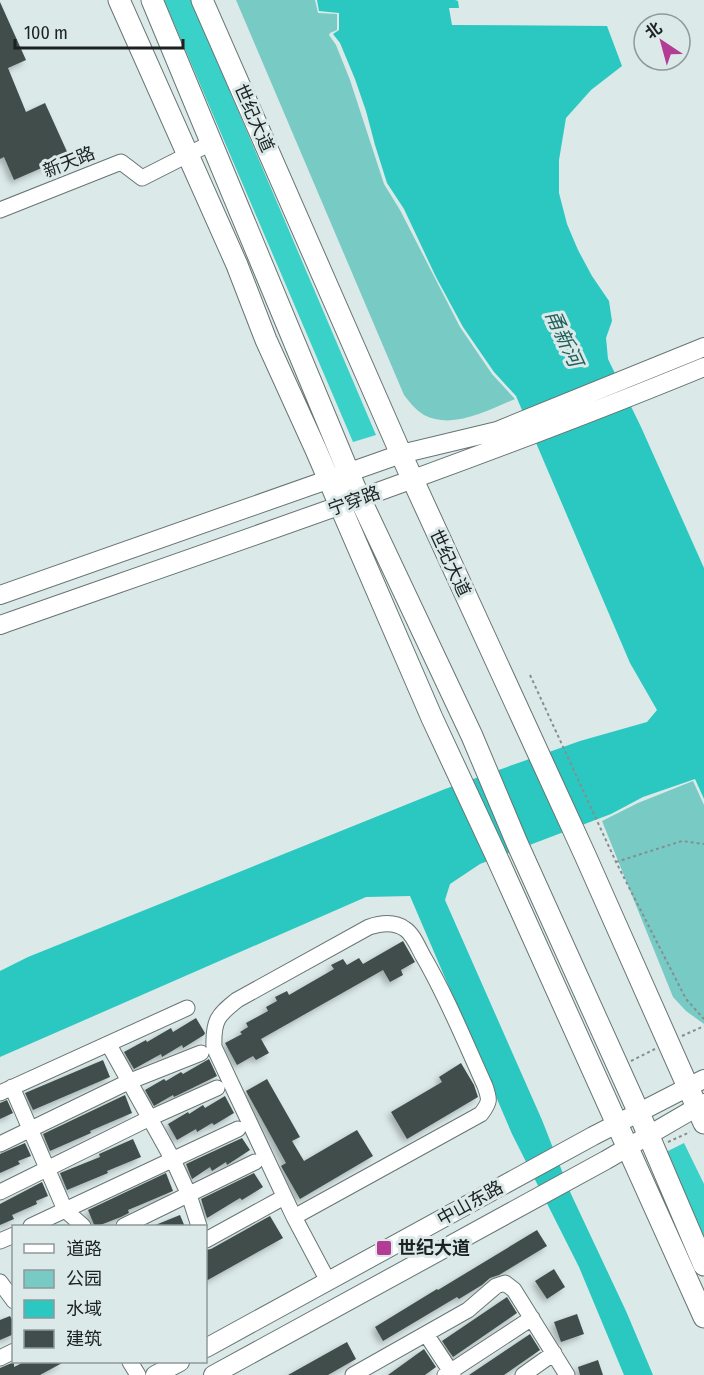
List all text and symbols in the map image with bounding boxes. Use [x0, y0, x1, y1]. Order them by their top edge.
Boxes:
scale bar [15, 12, 183, 50]
north arrow [632, 12, 692, 72]
text: 北 [641, 18, 666, 43]
text: 100 m [24, 22, 68, 44]
street label: 世纪大道 [229, 81, 279, 155]
street label: 新天路 [40, 142, 98, 182]
water label: 甬新河 [540, 306, 589, 374]
street label: 宁穿路 [325, 481, 383, 521]
street label: 世纪大道 [425, 526, 475, 600]
street label: 中山东路 [433, 1176, 507, 1230]
legend [12, 1225, 207, 1363]
place label: 世纪大道 [398, 1237, 470, 1259]
text: 道路 [66, 1238, 102, 1260]
marker: 世纪大道 [375, 1239, 393, 1257]
text: 公园 [66, 1268, 102, 1290]
text: 水域 [66, 1298, 102, 1320]
text: 建筑 [66, 1328, 102, 1350]

